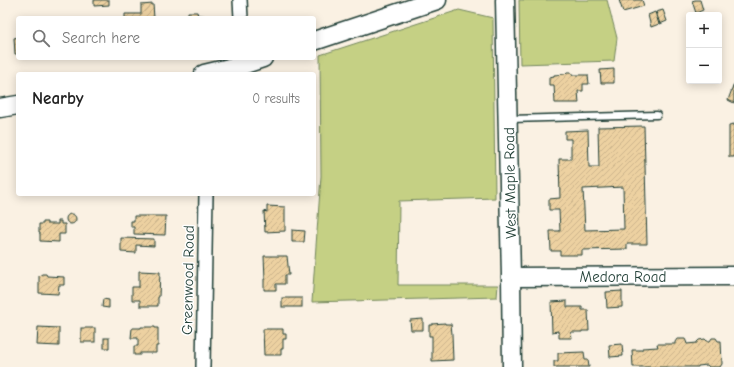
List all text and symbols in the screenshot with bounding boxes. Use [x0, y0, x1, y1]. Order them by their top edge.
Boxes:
map controls [686, 12, 722, 84]
button: + [686, 12, 722, 48]
search box [16, 16, 316, 60]
icon: search [30, 27, 52, 49]
text: Search here [62, 29, 140, 47]
button: − [686, 48, 722, 84]
text: Nearby [32, 89, 83, 108]
text: 0 results [252, 91, 300, 106]
street label: West Maple Road [500, 127, 520, 239]
street label: Greenwood Road [178, 225, 198, 335]
street label: Medora Road [580, 268, 666, 286]

